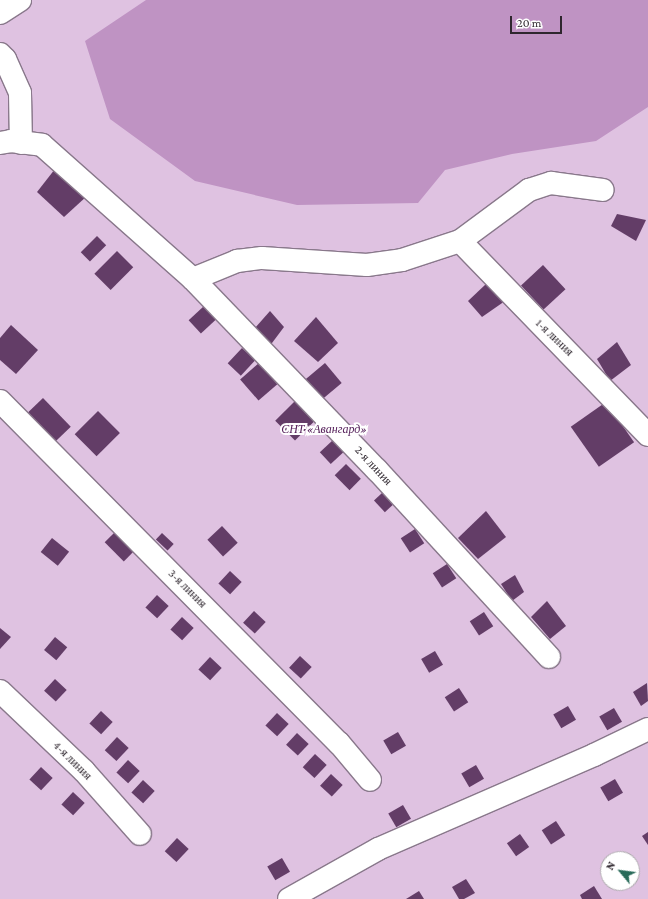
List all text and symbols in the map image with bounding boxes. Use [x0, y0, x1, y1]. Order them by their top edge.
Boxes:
scale bar [512, 8, 564, 34]
text: 20 m [517, 16, 541, 30]
street label: 1-я линия [532, 317, 576, 359]
park label: СНТ «Авангард» [281, 423, 367, 437]
street label: 2-я линия [351, 443, 395, 489]
street label: 3-я линия [165, 567, 209, 611]
street label: 4-я линия [50, 739, 94, 783]
north arrow [600, 851, 640, 891]
text: N [603, 859, 617, 872]

